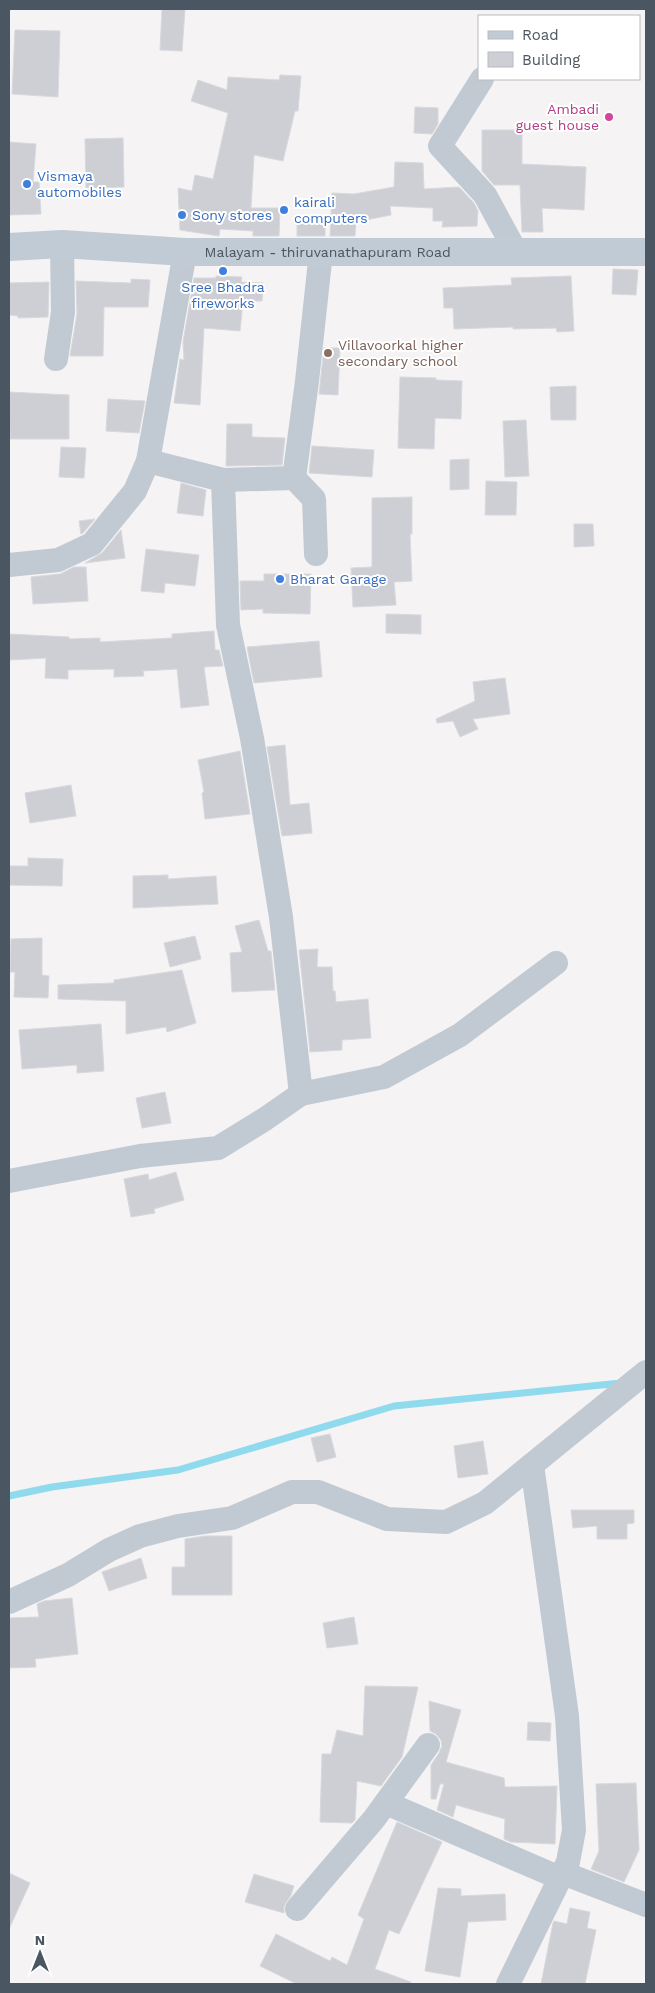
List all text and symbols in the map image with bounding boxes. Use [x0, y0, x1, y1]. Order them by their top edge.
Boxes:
legend [478, 15, 640, 80]
text: Road [522, 26, 559, 44]
text: Building [522, 51, 580, 69]
place label: Ambadi guest house [516, 101, 599, 133]
marker: Ambadi guest house [603, 111, 615, 123]
place label: Vismaya automobiles [37, 168, 122, 200]
marker: Vismaya automobiles [21, 178, 33, 190]
place label: kairali computers [294, 194, 368, 226]
marker: kairali computers [278, 204, 290, 216]
place label: Sony stores [192, 207, 272, 223]
marker: Sony stores [176, 209, 188, 221]
street label: Malayam - thiruvanathapuram Road [205, 244, 451, 260]
marker: Sree Bhadra fireworks [217, 265, 229, 277]
place label: Sree Bhadra fireworks [181, 279, 265, 311]
place label: Villavoorkal higher secondary school [338, 337, 464, 369]
marker: Villavoorkal higher secondary school [322, 347, 334, 359]
place label: Bharat Garage [290, 571, 387, 587]
marker: Bharat Garage [274, 573, 286, 585]
north arrow [15, 1928, 65, 1978]
text: N [35, 1932, 45, 1948]

